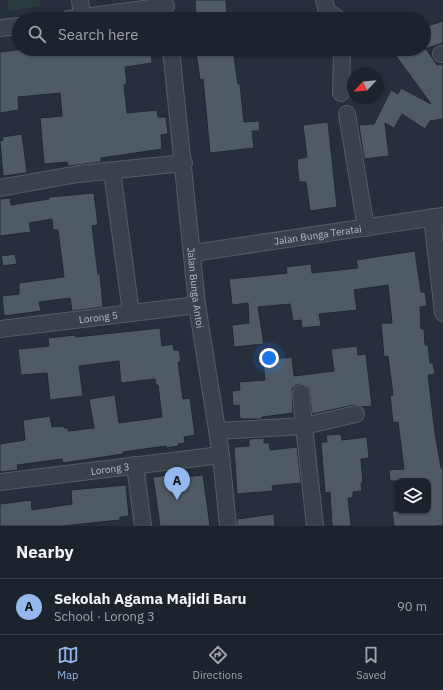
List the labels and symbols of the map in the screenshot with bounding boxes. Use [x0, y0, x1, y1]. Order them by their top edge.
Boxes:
north arrow [347, 68, 383, 104]
street label: Jalan Bunga Teratai [273, 222, 362, 247]
street label: Jalan Bunga Antoi [185, 247, 207, 329]
street label: Lorong 5 [78, 308, 118, 326]
your location [259, 348, 279, 368]
street label: Lorong 3 [90, 460, 130, 477]
pin: A [164, 467, 190, 500]

